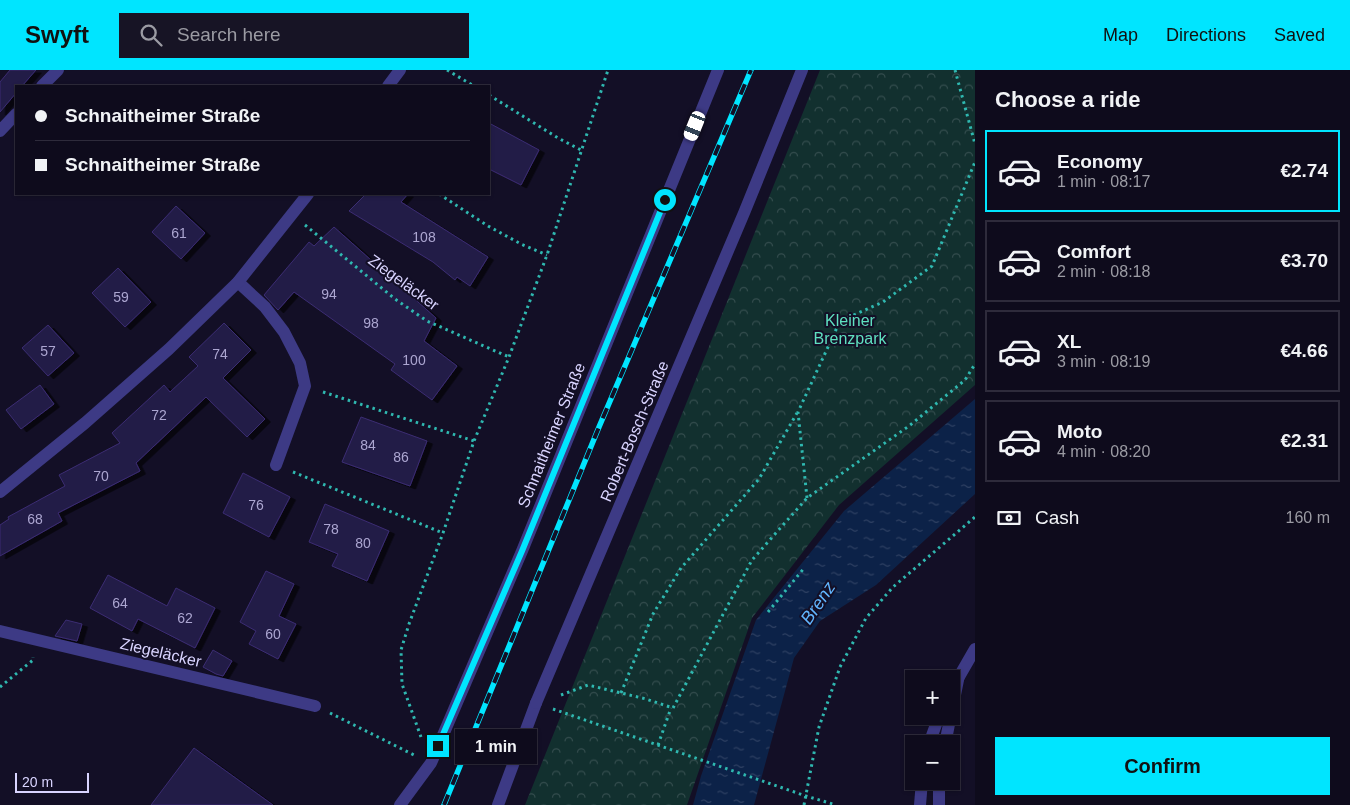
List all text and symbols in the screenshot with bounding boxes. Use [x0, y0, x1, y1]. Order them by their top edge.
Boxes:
search box [119, 13, 469, 58]
text: Swyft [25, 21, 89, 48]
icon: search [137, 21, 165, 49]
text: Search here [177, 24, 281, 45]
text: Map [1103, 25, 1138, 45]
text: Directions [1166, 25, 1246, 45]
text: Saved [1274, 25, 1325, 45]
text: Choose a ride [995, 87, 1140, 112]
text: Schnaitheimer Straße [65, 105, 260, 126]
car [682, 109, 707, 143]
icon: car [997, 149, 1042, 194]
text: Economy [1057, 151, 1143, 172]
text: Schnaitheimer Straße [65, 154, 260, 175]
text: €2.74 [1280, 160, 1328, 181]
text: 1 min · 08:17 [1057, 173, 1150, 190]
route start [654, 189, 676, 211]
house number: 61 [171, 225, 187, 241]
house number: 108 [412, 229, 436, 245]
icon: car [997, 239, 1042, 284]
text: Comfort [1057, 241, 1131, 262]
text: €3.70 [1280, 250, 1328, 271]
street label: Ziegeläcker [365, 251, 443, 314]
text: 2 min · 08:18 [1057, 263, 1150, 280]
house number: 94 [321, 286, 337, 302]
house number: 59 [113, 289, 129, 305]
park label: Kleiner Brenzpark [814, 312, 887, 347]
house number: 98 [363, 315, 379, 331]
icon: car [997, 329, 1042, 374]
text: XL [1057, 331, 1081, 352]
text: €4.66 [1280, 340, 1328, 361]
house number: 57 [40, 343, 56, 359]
house number: 74 [212, 346, 228, 362]
house number: 100 [402, 352, 426, 368]
text: 3 min · 08:19 [1057, 353, 1150, 370]
street label: Robert-Bosch-Straße [597, 358, 672, 504]
street label: Schnaitheimer Straße [515, 360, 588, 510]
house number: 72 [151, 407, 167, 423]
icon: car [997, 419, 1042, 464]
text: Moto [1057, 421, 1102, 442]
text: €2.31 [1280, 430, 1328, 451]
house number: 84 [360, 437, 376, 453]
text: 4 min · 08:20 [1057, 443, 1150, 460]
house number: 86 [393, 449, 409, 465]
house number: 70 [93, 468, 109, 484]
house number: 76 [248, 497, 264, 513]
icon: cash [995, 504, 1023, 532]
text: Cash [1035, 507, 1079, 528]
text: 160 m [1286, 509, 1330, 526]
house number: 68 [27, 511, 43, 527]
house number: 78 [323, 521, 339, 537]
house number: 80 [355, 535, 371, 551]
water label: Brenz [797, 578, 839, 628]
house number: 64 [112, 595, 128, 611]
house number: 62 [177, 610, 193, 626]
house number: 60 [265, 626, 281, 642]
street label: Ziegeläcker [119, 635, 204, 670]
map controls [905, 670, 960, 790]
button: + [905, 670, 960, 725]
callout: 1 min [456, 728, 538, 764]
route end [427, 735, 449, 757]
button: − [905, 735, 960, 790]
button: Confirm [995, 737, 1330, 795]
text: 1 min [475, 738, 517, 755]
scale bar [15, 770, 89, 793]
text: 20 m [22, 774, 53, 790]

